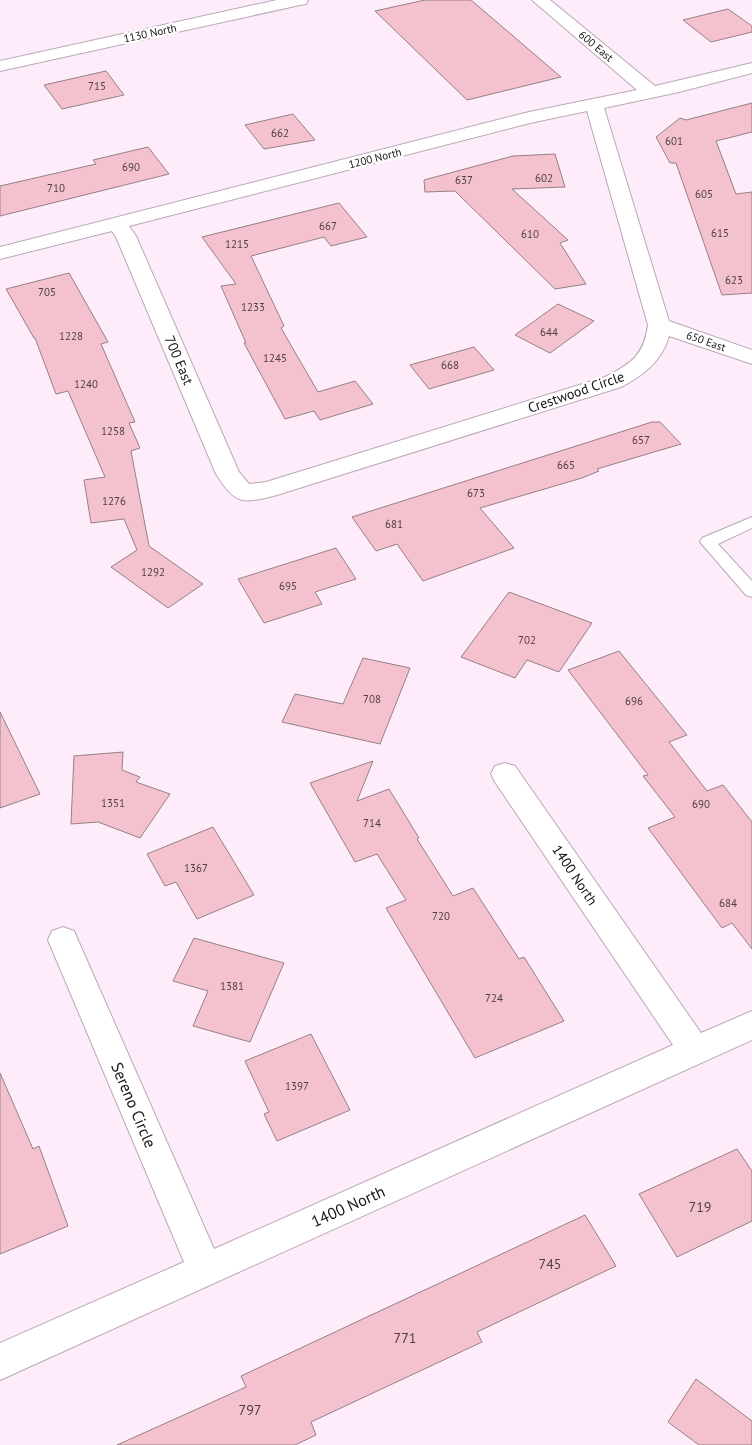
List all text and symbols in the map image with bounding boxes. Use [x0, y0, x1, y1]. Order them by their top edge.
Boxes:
street label: 1130 North [122, 21, 178, 45]
street label: 600 East [576, 28, 616, 65]
house number: 715 [88, 79, 106, 93]
house number: 662 [271, 126, 289, 140]
house number: 601 [665, 134, 683, 148]
street label: 1200 North [347, 145, 403, 171]
house number: 690 [122, 160, 140, 174]
house number: 602 [535, 171, 553, 185]
house number: 637 [455, 173, 473, 187]
house number: 710 [47, 181, 65, 195]
house number: 605 [695, 187, 713, 201]
house number: 667 [319, 219, 337, 233]
house number: 615 [711, 226, 729, 240]
house number: 610 [521, 227, 539, 241]
house number: 1215 [225, 237, 249, 251]
house number: 623 [725, 273, 743, 287]
house number: 705 [38, 285, 56, 299]
house number: 1233 [241, 300, 265, 314]
house number: 644 [540, 325, 558, 339]
street label: 650 East [685, 328, 728, 354]
house number: 1228 [59, 329, 83, 343]
street label: 700 East [161, 333, 197, 388]
house number: 1245 [263, 351, 287, 365]
house number: 668 [441, 358, 459, 372]
street label: Crestwood Circle [525, 367, 627, 417]
house number: 1240 [74, 377, 98, 391]
house number: 1258 [101, 424, 125, 438]
house number: 657 [632, 433, 650, 447]
house number: 665 [557, 458, 575, 472]
house number: 673 [467, 486, 485, 500]
house number: 1276 [102, 494, 126, 508]
house number: 681 [385, 517, 403, 531]
house number: 1292 [141, 565, 165, 579]
house number: 695 [279, 579, 297, 593]
house number: 702 [518, 633, 536, 647]
house number: 708 [363, 692, 381, 706]
house number: 696 [625, 694, 643, 708]
house number: 1351 [101, 796, 125, 810]
house number: 690 [692, 797, 710, 811]
house number: 714 [363, 816, 381, 830]
street label: 1400 North [548, 841, 602, 909]
house number: 1367 [184, 861, 208, 875]
house number: 684 [719, 896, 737, 910]
house number: 720 [432, 909, 450, 923]
house number: 1381 [220, 979, 244, 993]
house number: 724 [485, 991, 503, 1005]
street label: Sereno Circle [107, 1059, 161, 1151]
house number: 1397 [285, 1079, 309, 1093]
street label: 1400 North [308, 1181, 388, 1231]
house number: 719 [689, 1198, 711, 1216]
house number: 745 [539, 1255, 561, 1273]
house number: 771 [394, 1329, 416, 1347]
house number: 797 [239, 1401, 261, 1419]

